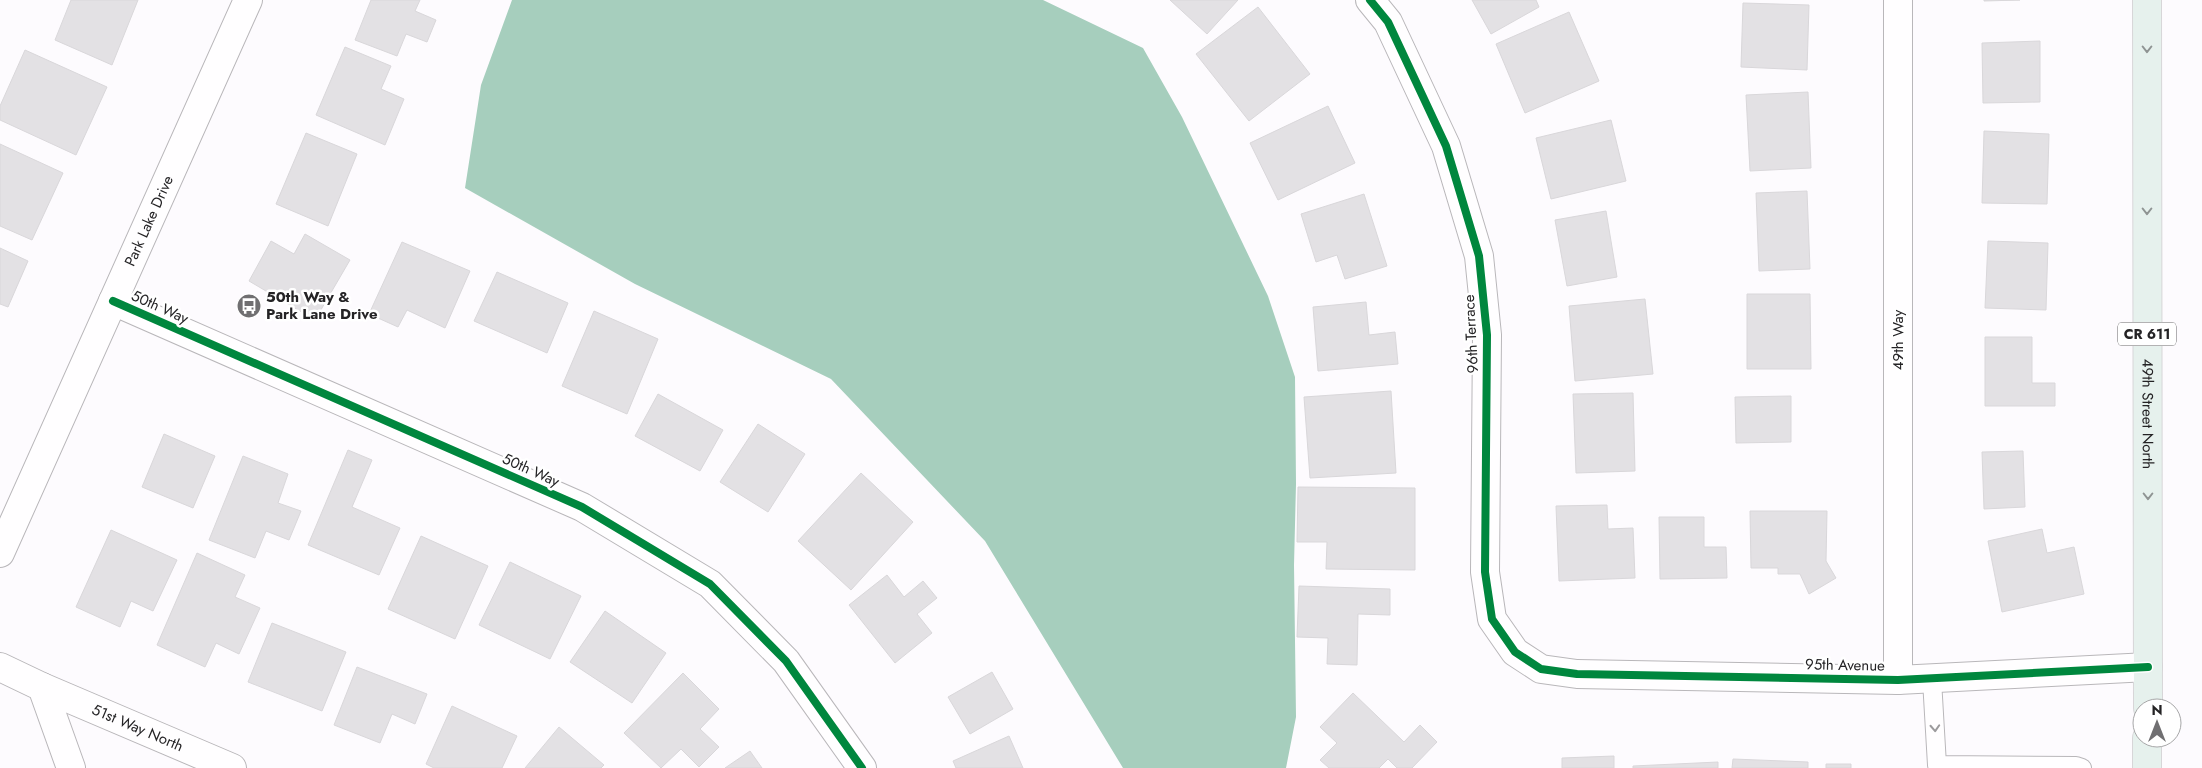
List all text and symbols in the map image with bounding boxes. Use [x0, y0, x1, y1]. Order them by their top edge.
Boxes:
one-way arrow [2142, 45, 2152, 53]
street label: Park Lake Drive [119, 172, 179, 270]
one-way arrow [2142, 208, 2152, 215]
street label: 50th Way [128, 285, 192, 330]
place label: 50th Way & Park Lane Drive [266, 286, 378, 325]
bus stop icon: 50th Way & Park Lane Drive [236, 293, 262, 319]
street label: 96th Terrace [1458, 294, 1484, 374]
street label: 49th Way [1887, 309, 1909, 370]
road number: CR 611 [2118, 322, 2176, 346]
street label: 49th Street North [2137, 359, 2159, 469]
street label: 50th Way [499, 448, 563, 493]
one-way arrow [2143, 492, 2153, 500]
street label: 95th Avenue [1805, 653, 1885, 677]
north arrow [2132, 698, 2182, 748]
street label: 51st Way North [88, 699, 187, 757]
text: N [2151, 700, 2163, 720]
one-way arrow [1930, 725, 1941, 733]

